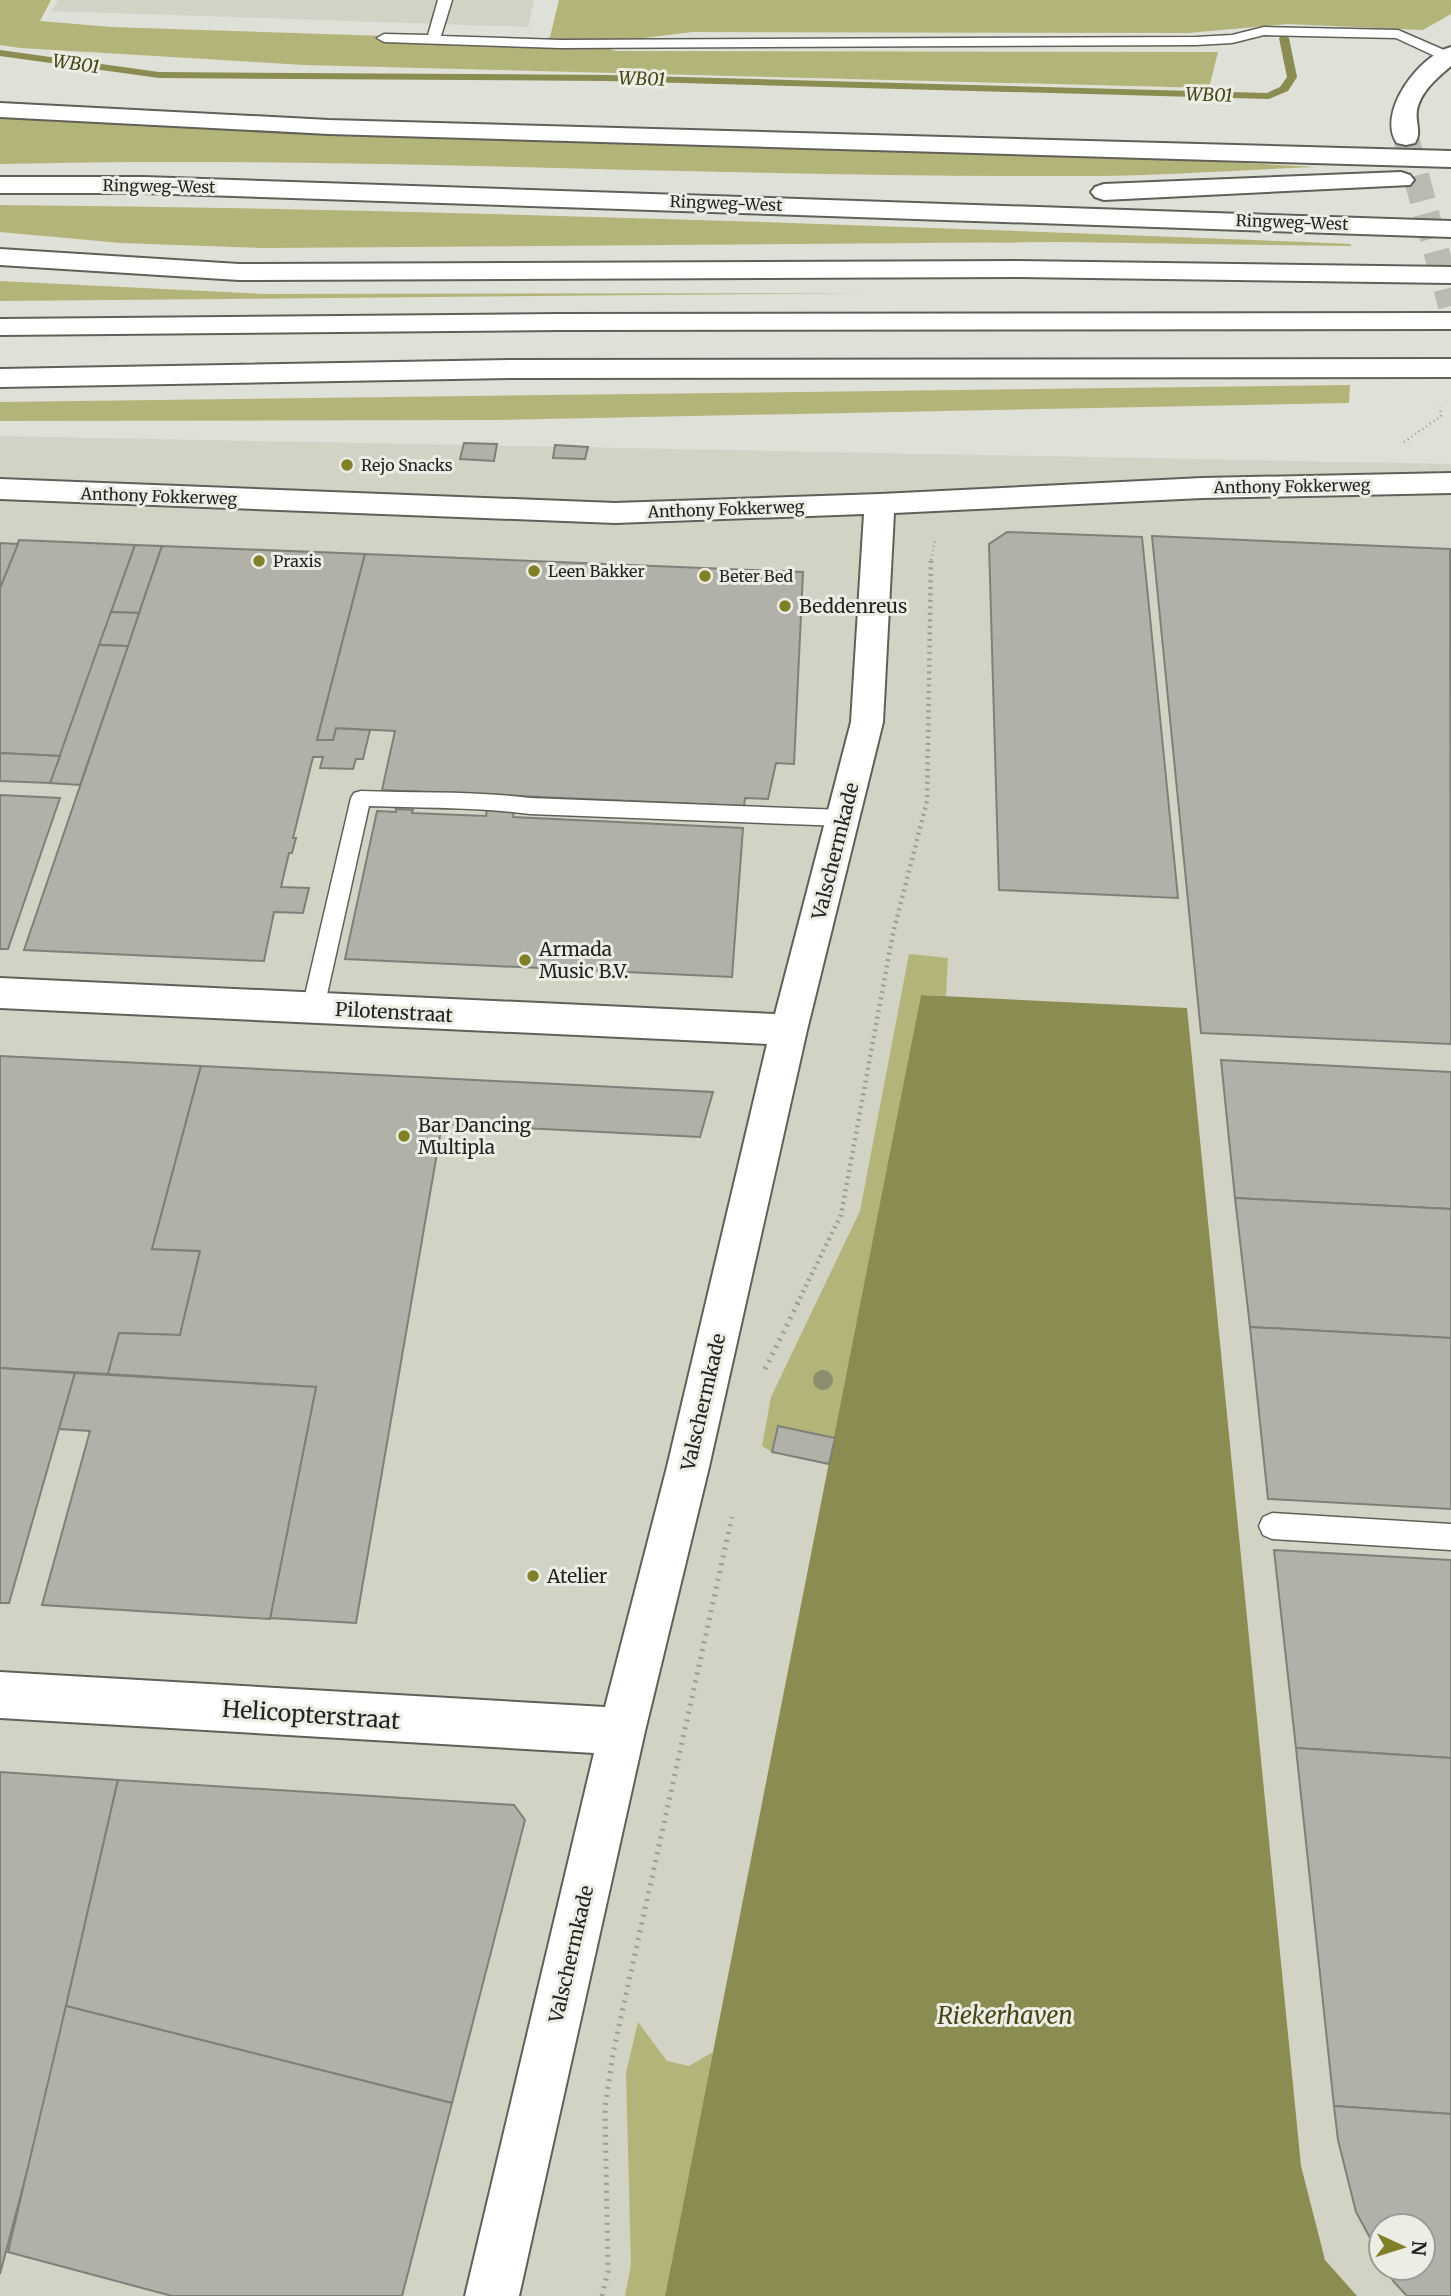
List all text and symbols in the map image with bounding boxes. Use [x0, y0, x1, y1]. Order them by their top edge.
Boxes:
water label: WB01 [51, 49, 101, 78]
water label: WB01 [618, 66, 666, 91]
water label: WB01 [1185, 82, 1233, 107]
street label: Ringweg-West [102, 175, 216, 197]
street label: Ringweg-West [669, 191, 783, 215]
street label: Ringweg-West [1235, 210, 1349, 234]
place label: Rejo Snacks [361, 455, 453, 475]
marker: Rejo Snacks [339, 457, 355, 473]
street label: Anthony Fokkerweg [1213, 475, 1371, 497]
street label: Anthony Fokkerweg [79, 483, 238, 509]
street label: Anthony Fokkerweg [646, 496, 805, 522]
place label: Praxis [273, 551, 322, 571]
marker: Praxis [251, 553, 267, 569]
place label: Leen Bakker [548, 561, 645, 581]
marker: Leen Bakker [526, 563, 542, 579]
place label: Beter Bed [719, 566, 794, 586]
marker: Beter Bed [697, 568, 713, 584]
place label: Beddenreus [799, 594, 907, 618]
marker: Beddenreus [777, 598, 793, 614]
street label: Valschermkade [806, 780, 864, 923]
place label: Armada Music B.V. [538, 937, 629, 983]
marker: Armada Music B.V. [517, 952, 533, 968]
street label: Pilotenstraat [335, 997, 454, 1027]
place label: Bar Dancing Multipla [418, 1113, 532, 1159]
marker: Bar Dancing Multipla [396, 1128, 412, 1144]
street label: Valschermkade [675, 1331, 730, 1474]
place label: Atelier [546, 1564, 608, 1588]
marker: Atelier [525, 1568, 541, 1584]
street label: Helicopterstraat [221, 1694, 401, 1735]
street label: Valschermkade [543, 1883, 598, 2026]
water label: Riekerhaven [937, 2000, 1073, 2031]
north arrow [1367, 2212, 1437, 2282]
text: N [1406, 2240, 1431, 2257]

